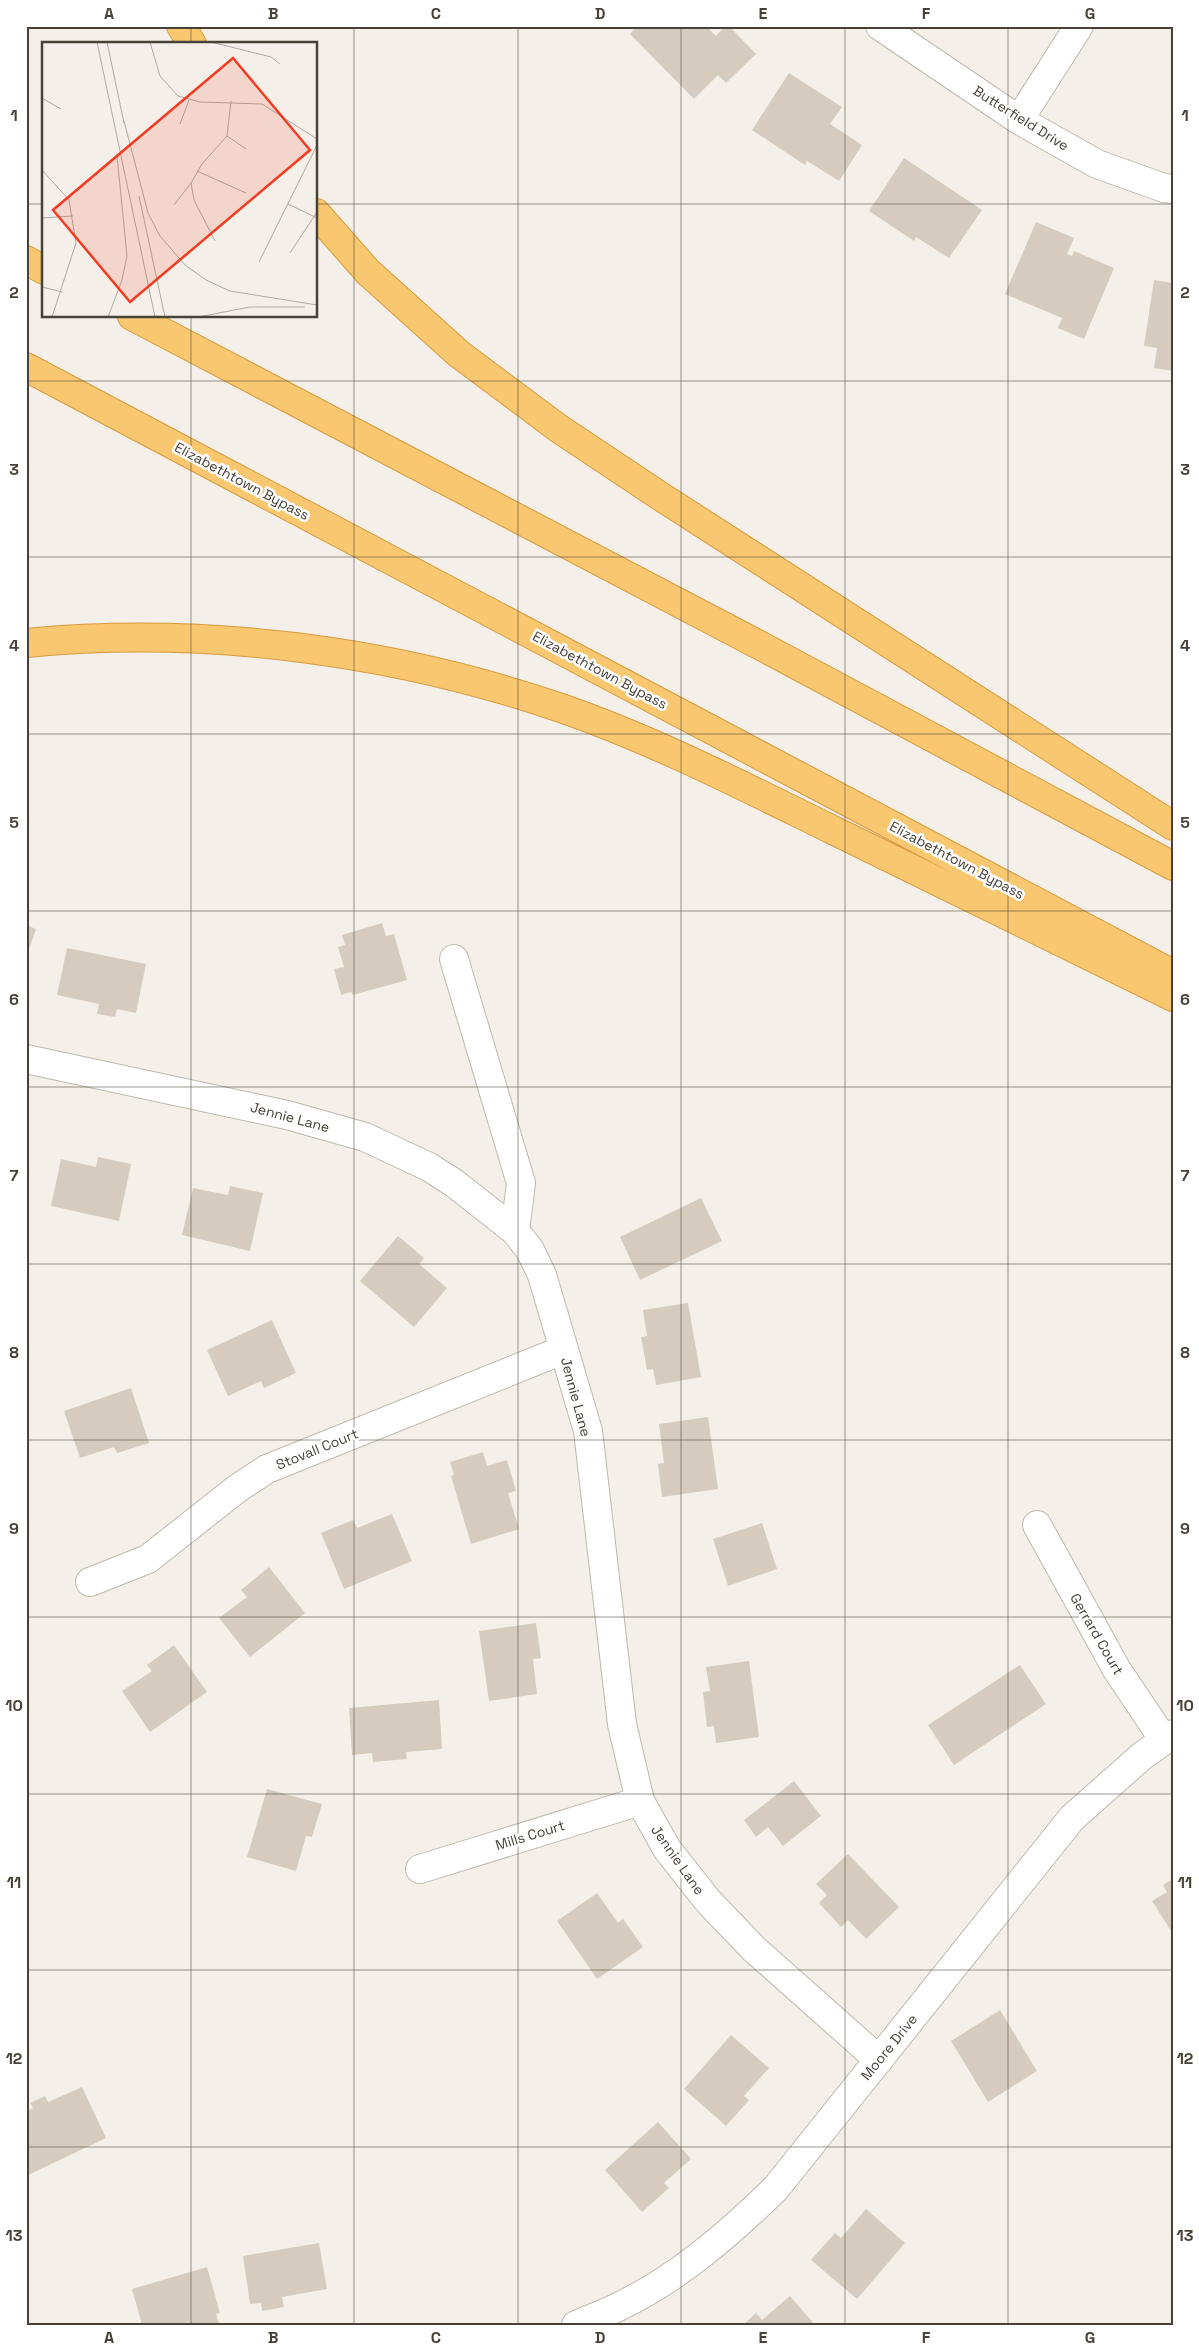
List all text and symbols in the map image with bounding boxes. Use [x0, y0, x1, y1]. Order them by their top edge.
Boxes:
text: A [104, 3, 114, 24]
text: B [268, 3, 278, 24]
text: C [431, 3, 441, 24]
text: D [595, 3, 605, 24]
text: E [759, 3, 768, 24]
text: F [922, 3, 931, 24]
text: G [1085, 3, 1095, 24]
inset map [42, 42, 318, 318]
street label: Butterfield Drive [970, 81, 1072, 155]
text: 1 [10, 105, 18, 126]
text: 1 [1181, 105, 1189, 126]
text: 2 [9, 282, 19, 303]
text: 2 [1180, 282, 1190, 303]
street label: Elizabethtown Bypass [172, 438, 312, 524]
text: 3 [9, 459, 19, 480]
text: 3 [1180, 459, 1190, 480]
street label: Elizabethtown Bypass [530, 627, 670, 713]
text: 4 [9, 635, 19, 656]
text: 4 [1180, 635, 1190, 656]
text: 5 [9, 812, 19, 833]
text: 5 [1180, 812, 1190, 833]
street label: Elizabethtown Bypass [887, 817, 1027, 903]
text: 6 [9, 989, 19, 1010]
text: 6 [1180, 989, 1190, 1010]
street label: Jennie Lane [248, 1098, 332, 1136]
text: 7 [10, 1165, 19, 1186]
text: 7 [1181, 1165, 1190, 1186]
text: 8 [9, 1342, 19, 1363]
text: 8 [1180, 1342, 1190, 1363]
street label: Jennie Lane [557, 1355, 595, 1439]
street label: Stovall Court [273, 1424, 361, 1474]
text: 9 [9, 1518, 19, 1539]
text: 9 [1180, 1518, 1190, 1539]
street label: Gerrard Court [1066, 1590, 1128, 1678]
text: 10 [5, 1695, 23, 1716]
text: 10 [1176, 1695, 1194, 1716]
street label: Mills Court [493, 1816, 567, 1854]
street label: Jennie Lane [647, 1822, 709, 1898]
text: 11 [7, 1872, 21, 1893]
text: 11 [1178, 1872, 1192, 1893]
street label: Moore Drive [857, 2010, 921, 2084]
text: 12 [6, 2048, 22, 2069]
text: 12 [1177, 2048, 1193, 2069]
text: 13 [6, 2225, 23, 2246]
text: 13 [1177, 2225, 1194, 2246]
text: A [104, 2327, 114, 2348]
text: B [268, 2327, 278, 2348]
text: C [431, 2327, 441, 2348]
text: D [595, 2327, 605, 2348]
text: E [759, 2327, 768, 2348]
text: F [922, 2327, 931, 2348]
text: G [1085, 2327, 1095, 2348]

